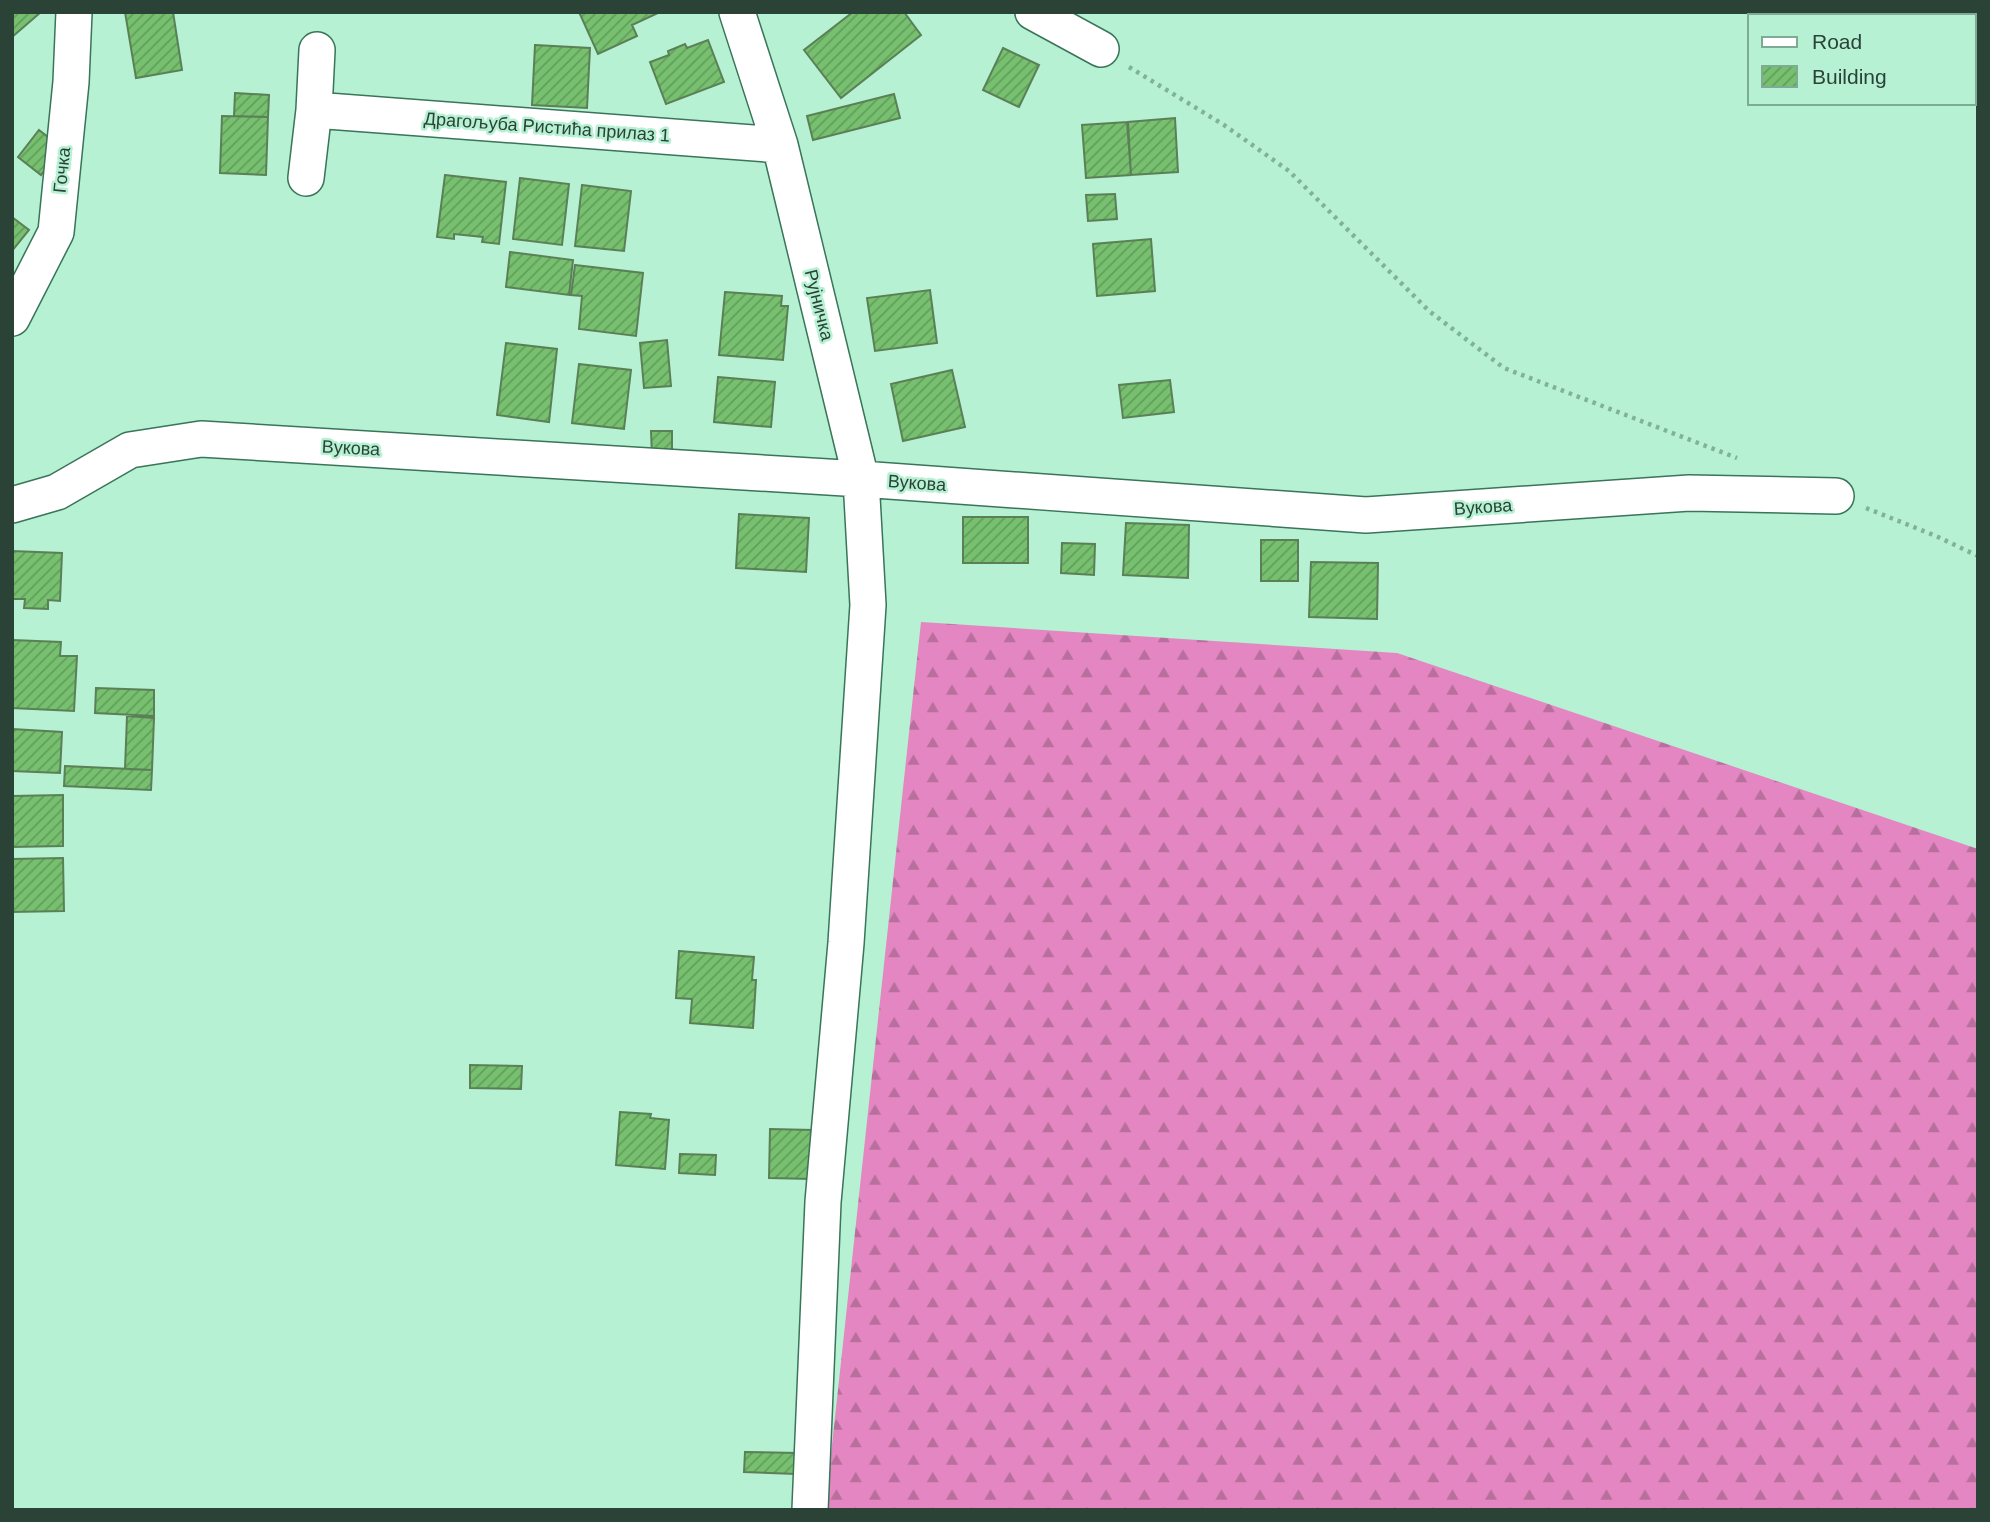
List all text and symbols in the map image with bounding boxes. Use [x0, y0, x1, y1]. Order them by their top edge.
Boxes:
legend [1748, 14, 1976, 105]
text: Road [1812, 30, 1862, 53]
text: Building [1812, 65, 1887, 88]
street label: Драгољуба Ристића прилаз 1 [423, 108, 671, 146]
street label: Гочка [50, 145, 74, 194]
street label: Рујничка [801, 267, 838, 344]
street label: Вукова [321, 436, 382, 460]
street label: Вукова [887, 471, 948, 495]
street label: Вукова [1453, 495, 1514, 519]

